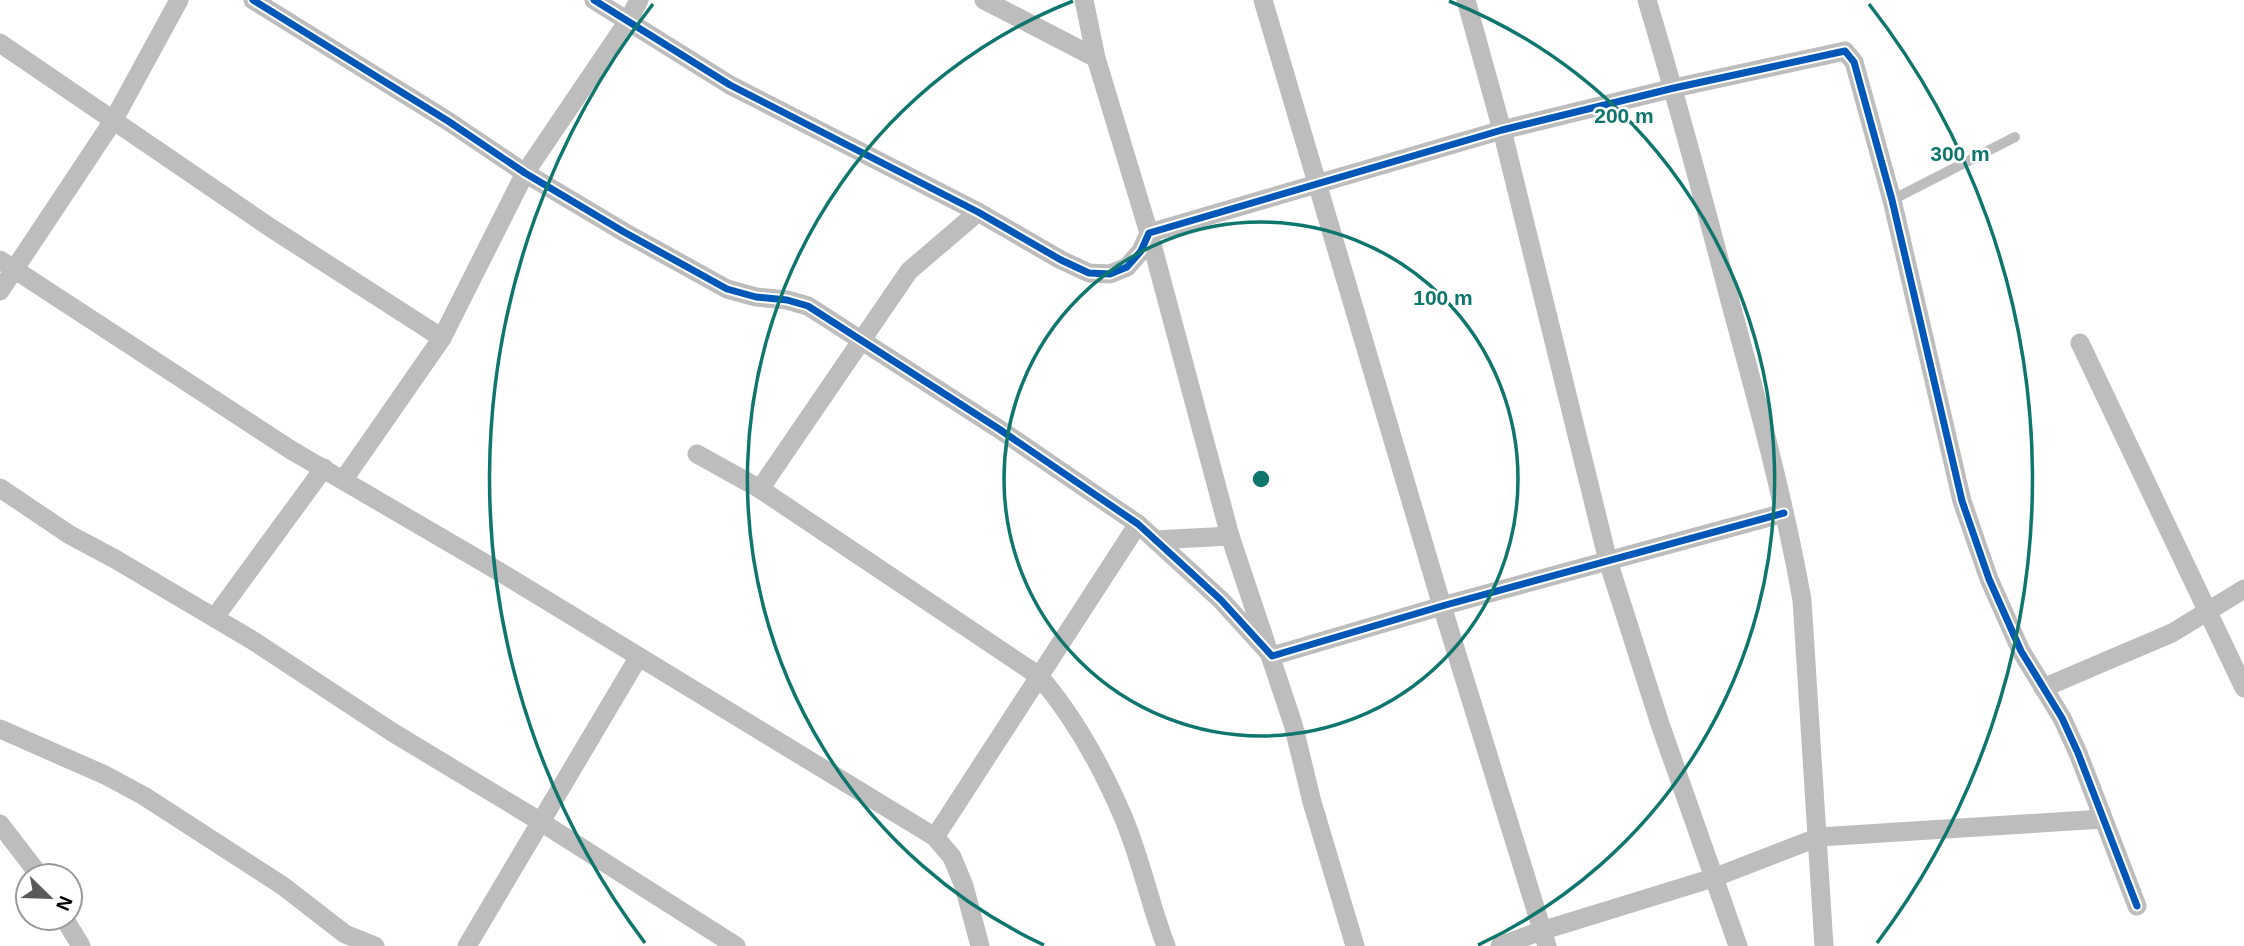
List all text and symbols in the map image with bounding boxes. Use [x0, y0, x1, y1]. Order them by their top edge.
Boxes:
text: 200 m [1594, 104, 1654, 127]
text: 300 m [1930, 142, 1990, 165]
text: 100 m [1413, 286, 1473, 309]
centre of rings [1249, 467, 1273, 491]
north arrow [14, 862, 84, 932]
text: N [52, 893, 77, 914]

